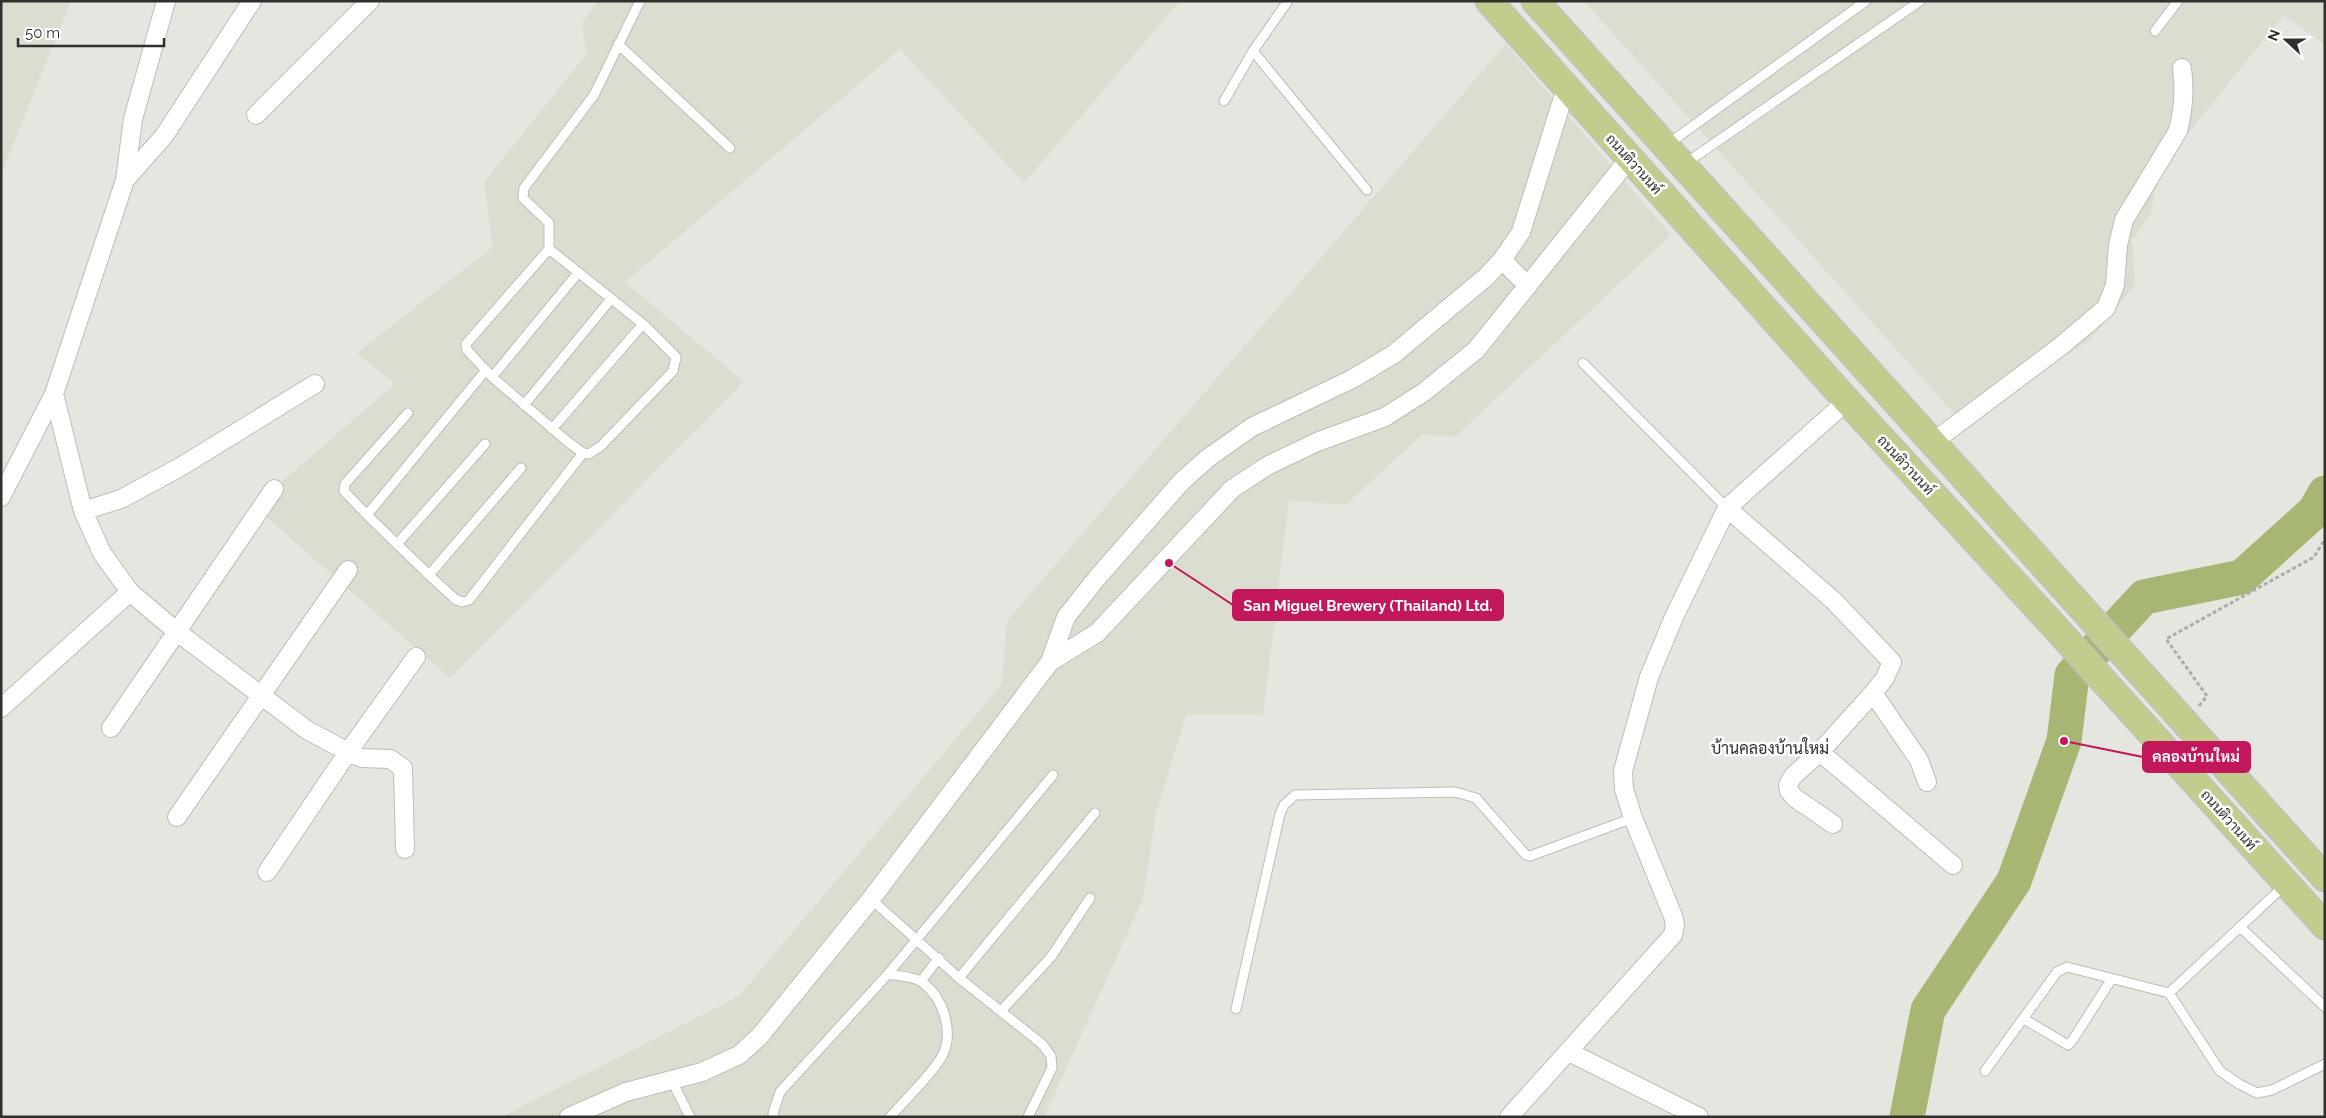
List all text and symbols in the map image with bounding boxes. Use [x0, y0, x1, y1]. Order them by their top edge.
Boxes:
scale bar [18, 15, 164, 47]
north arrow [2261, 15, 2311, 65]
text: 50 m [25, 24, 60, 42]
text: N [2264, 27, 2283, 43]
street label: ถนนติวานนท์ [1603, 130, 1666, 197]
street label: ถนนติวานนท์ [1874, 431, 1938, 498]
callout: San Miguel Brewery (Thailand) Ltd. [1233, 590, 1503, 620]
text: San Miguel Brewery (Thailand) Ltd. [1243, 597, 1493, 615]
district label: บ้านคลองบ้านใหม่ [1711, 737, 1829, 758]
callout: คลองบ้านใหม่ [2143, 742, 2250, 772]
text: คลองบ้านใหม่ [2152, 747, 2240, 766]
street label: ถนนติวานนท์ [2198, 786, 2261, 853]

